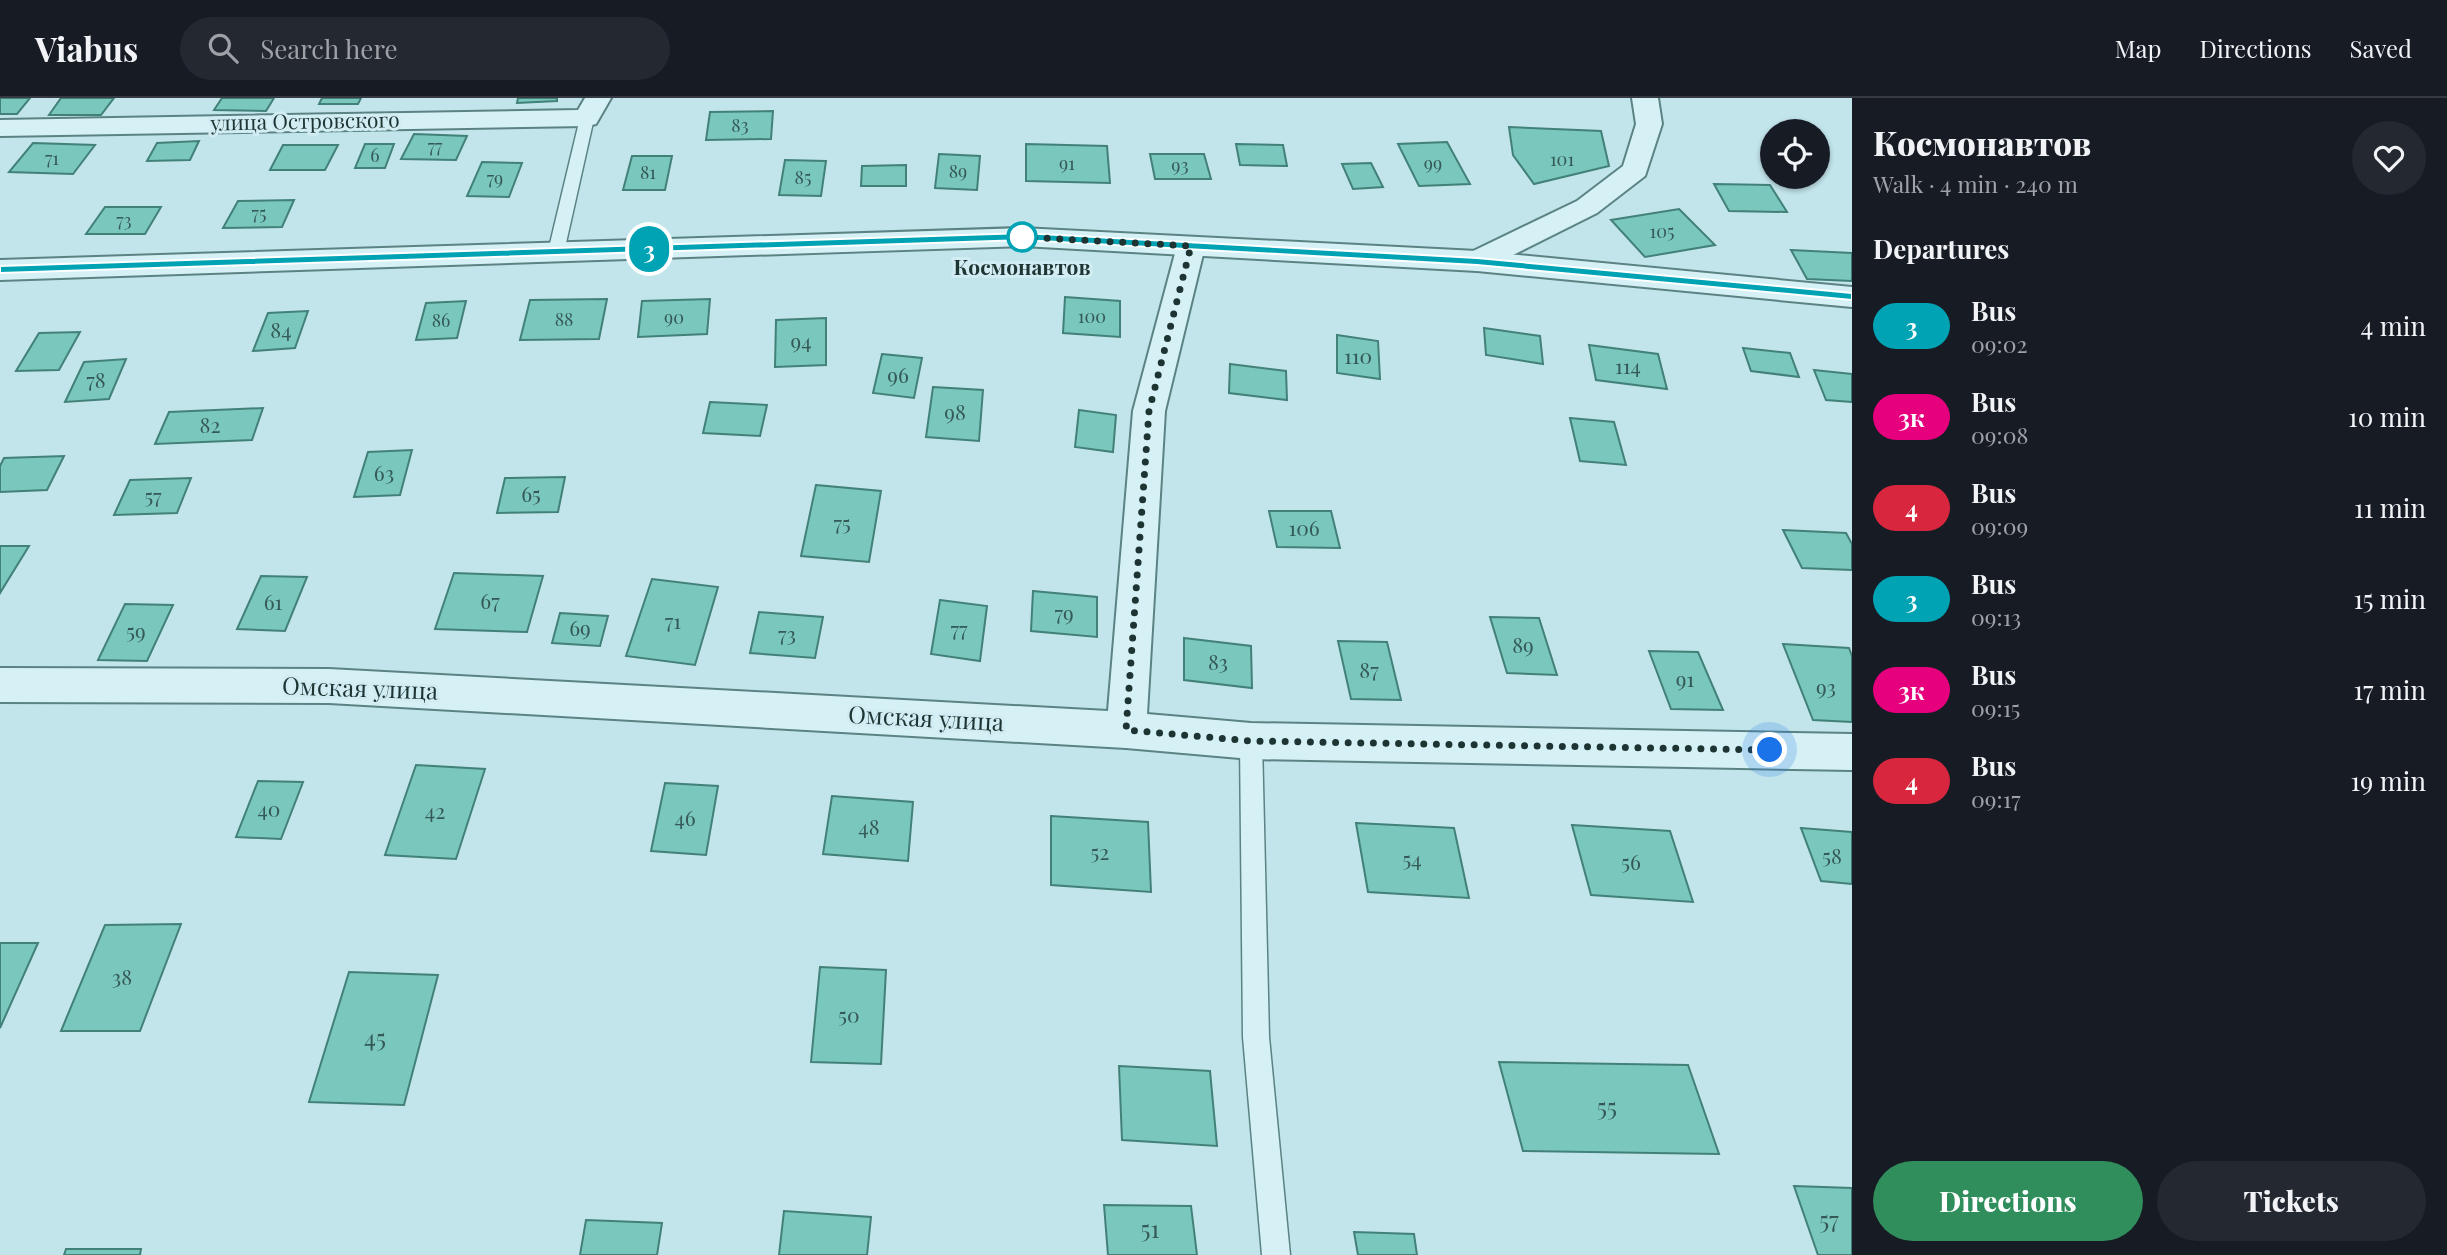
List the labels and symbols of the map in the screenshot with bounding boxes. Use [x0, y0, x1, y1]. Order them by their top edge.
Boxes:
street label: улица Островского [209, 104, 400, 136]
house number: 83 [731, 113, 749, 137]
house number: 77 [428, 134, 443, 158]
house number: 6 [370, 143, 380, 167]
house number: 71 [45, 146, 59, 170]
house number: 101 [1550, 147, 1574, 171]
house number: 91 [1059, 151, 1075, 175]
house number: 99 [1424, 151, 1442, 175]
house number: 93 [1171, 153, 1189, 177]
house number: 89 [949, 159, 967, 183]
house number: 81 [640, 160, 656, 184]
house number: 85 [795, 165, 811, 189]
house number: 79 [487, 166, 503, 190]
house number: 75 [252, 201, 266, 225]
house number: 73 [116, 208, 132, 232]
house number: 105 [1650, 219, 1674, 243]
marker: Космонавтов [1007, 222, 1037, 252]
line badge: 3 [626, 226, 672, 272]
place label: Космонавтов [953, 252, 1091, 280]
house number: 100 [1078, 304, 1106, 328]
house number: 90 [664, 305, 684, 329]
house number: 88 [555, 307, 573, 331]
house number: 86 [432, 308, 450, 332]
house number: 84 [270, 315, 292, 343]
house number: 94 [790, 326, 812, 354]
house number: 110 [1344, 341, 1372, 369]
house number: 114 [1615, 351, 1641, 379]
house number: 96 [887, 360, 909, 388]
house number: 78 [86, 365, 106, 393]
house number: 98 [944, 397, 966, 425]
house number: 82 [200, 410, 220, 438]
house number: 63 [374, 458, 394, 486]
house number: 65 [521, 479, 541, 507]
house number: 57 [144, 481, 162, 509]
house number: 75 [833, 508, 851, 536]
house number: 106 [1288, 513, 1320, 541]
house number: 67 [480, 586, 500, 614]
house number: 61 [264, 587, 283, 615]
house number: 79 [1054, 598, 1074, 626]
house number: 71 [665, 606, 681, 634]
house number: 69 [569, 613, 591, 641]
house number: 77 [950, 614, 968, 642]
house number: 59 [126, 616, 146, 644]
house number: 73 [778, 619, 796, 647]
house number: 89 [1512, 630, 1534, 658]
house number: 83 [1208, 647, 1228, 675]
house number: 87 [1359, 655, 1379, 683]
house number: 91 [1676, 664, 1694, 692]
street label: Омская улица [282, 668, 439, 706]
house number: 93 [1816, 672, 1836, 700]
street label: Омская улица [847, 697, 1005, 737]
your location [1752, 732, 1787, 767]
house number: 40 [258, 794, 280, 822]
house number: 42 [425, 796, 445, 824]
house number: 46 [674, 803, 696, 831]
house number: 48 [858, 812, 880, 840]
house number: 52 [1091, 837, 1109, 865]
house number: 58 [1822, 841, 1842, 869]
house number: 54 [1402, 844, 1422, 872]
house number: 56 [1621, 847, 1641, 875]
house number: 38 [112, 962, 132, 990]
house number: 50 [838, 1000, 860, 1028]
house number: 45 [364, 1021, 386, 1053]
house number: 55 [1597, 1090, 1617, 1122]
house number: 57 [1819, 1203, 1839, 1235]
house number: 51 [1141, 1212, 1160, 1244]

